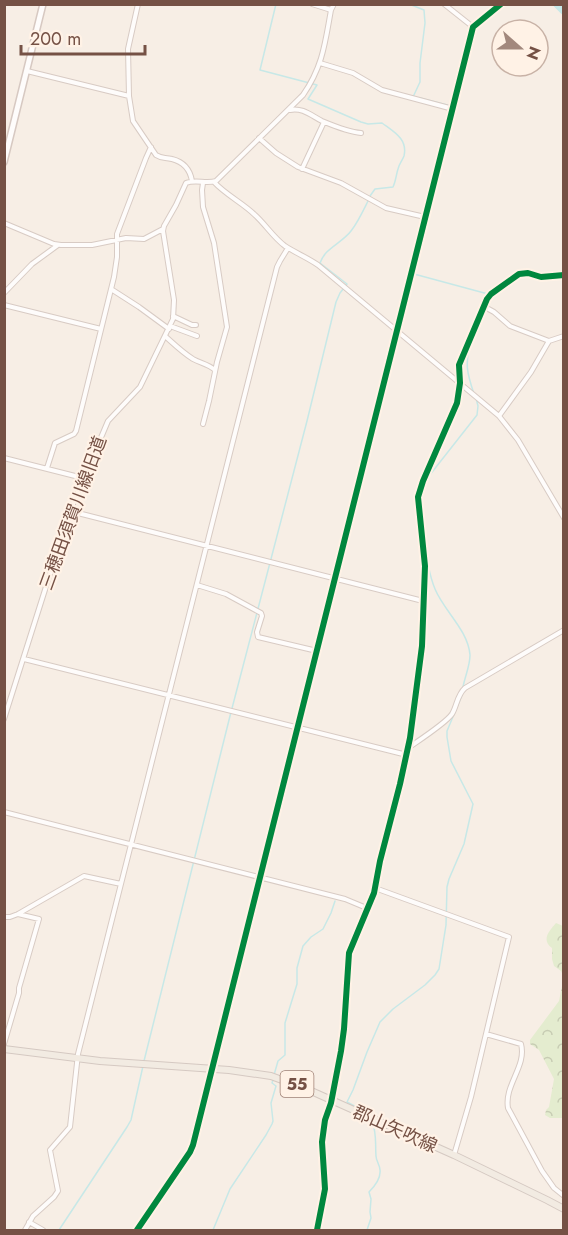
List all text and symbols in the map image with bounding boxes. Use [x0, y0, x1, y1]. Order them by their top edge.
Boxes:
scale bar [21, 18, 146, 56]
north arrow [490, 18, 550, 78]
text: 200 m [30, 26, 81, 52]
text: N [521, 43, 547, 63]
street label: 三穂田須賀川線旧道 [33, 432, 113, 594]
road number: 55 [280, 1071, 314, 1097]
street label: 郡山矢吹線 [349, 1099, 441, 1159]

